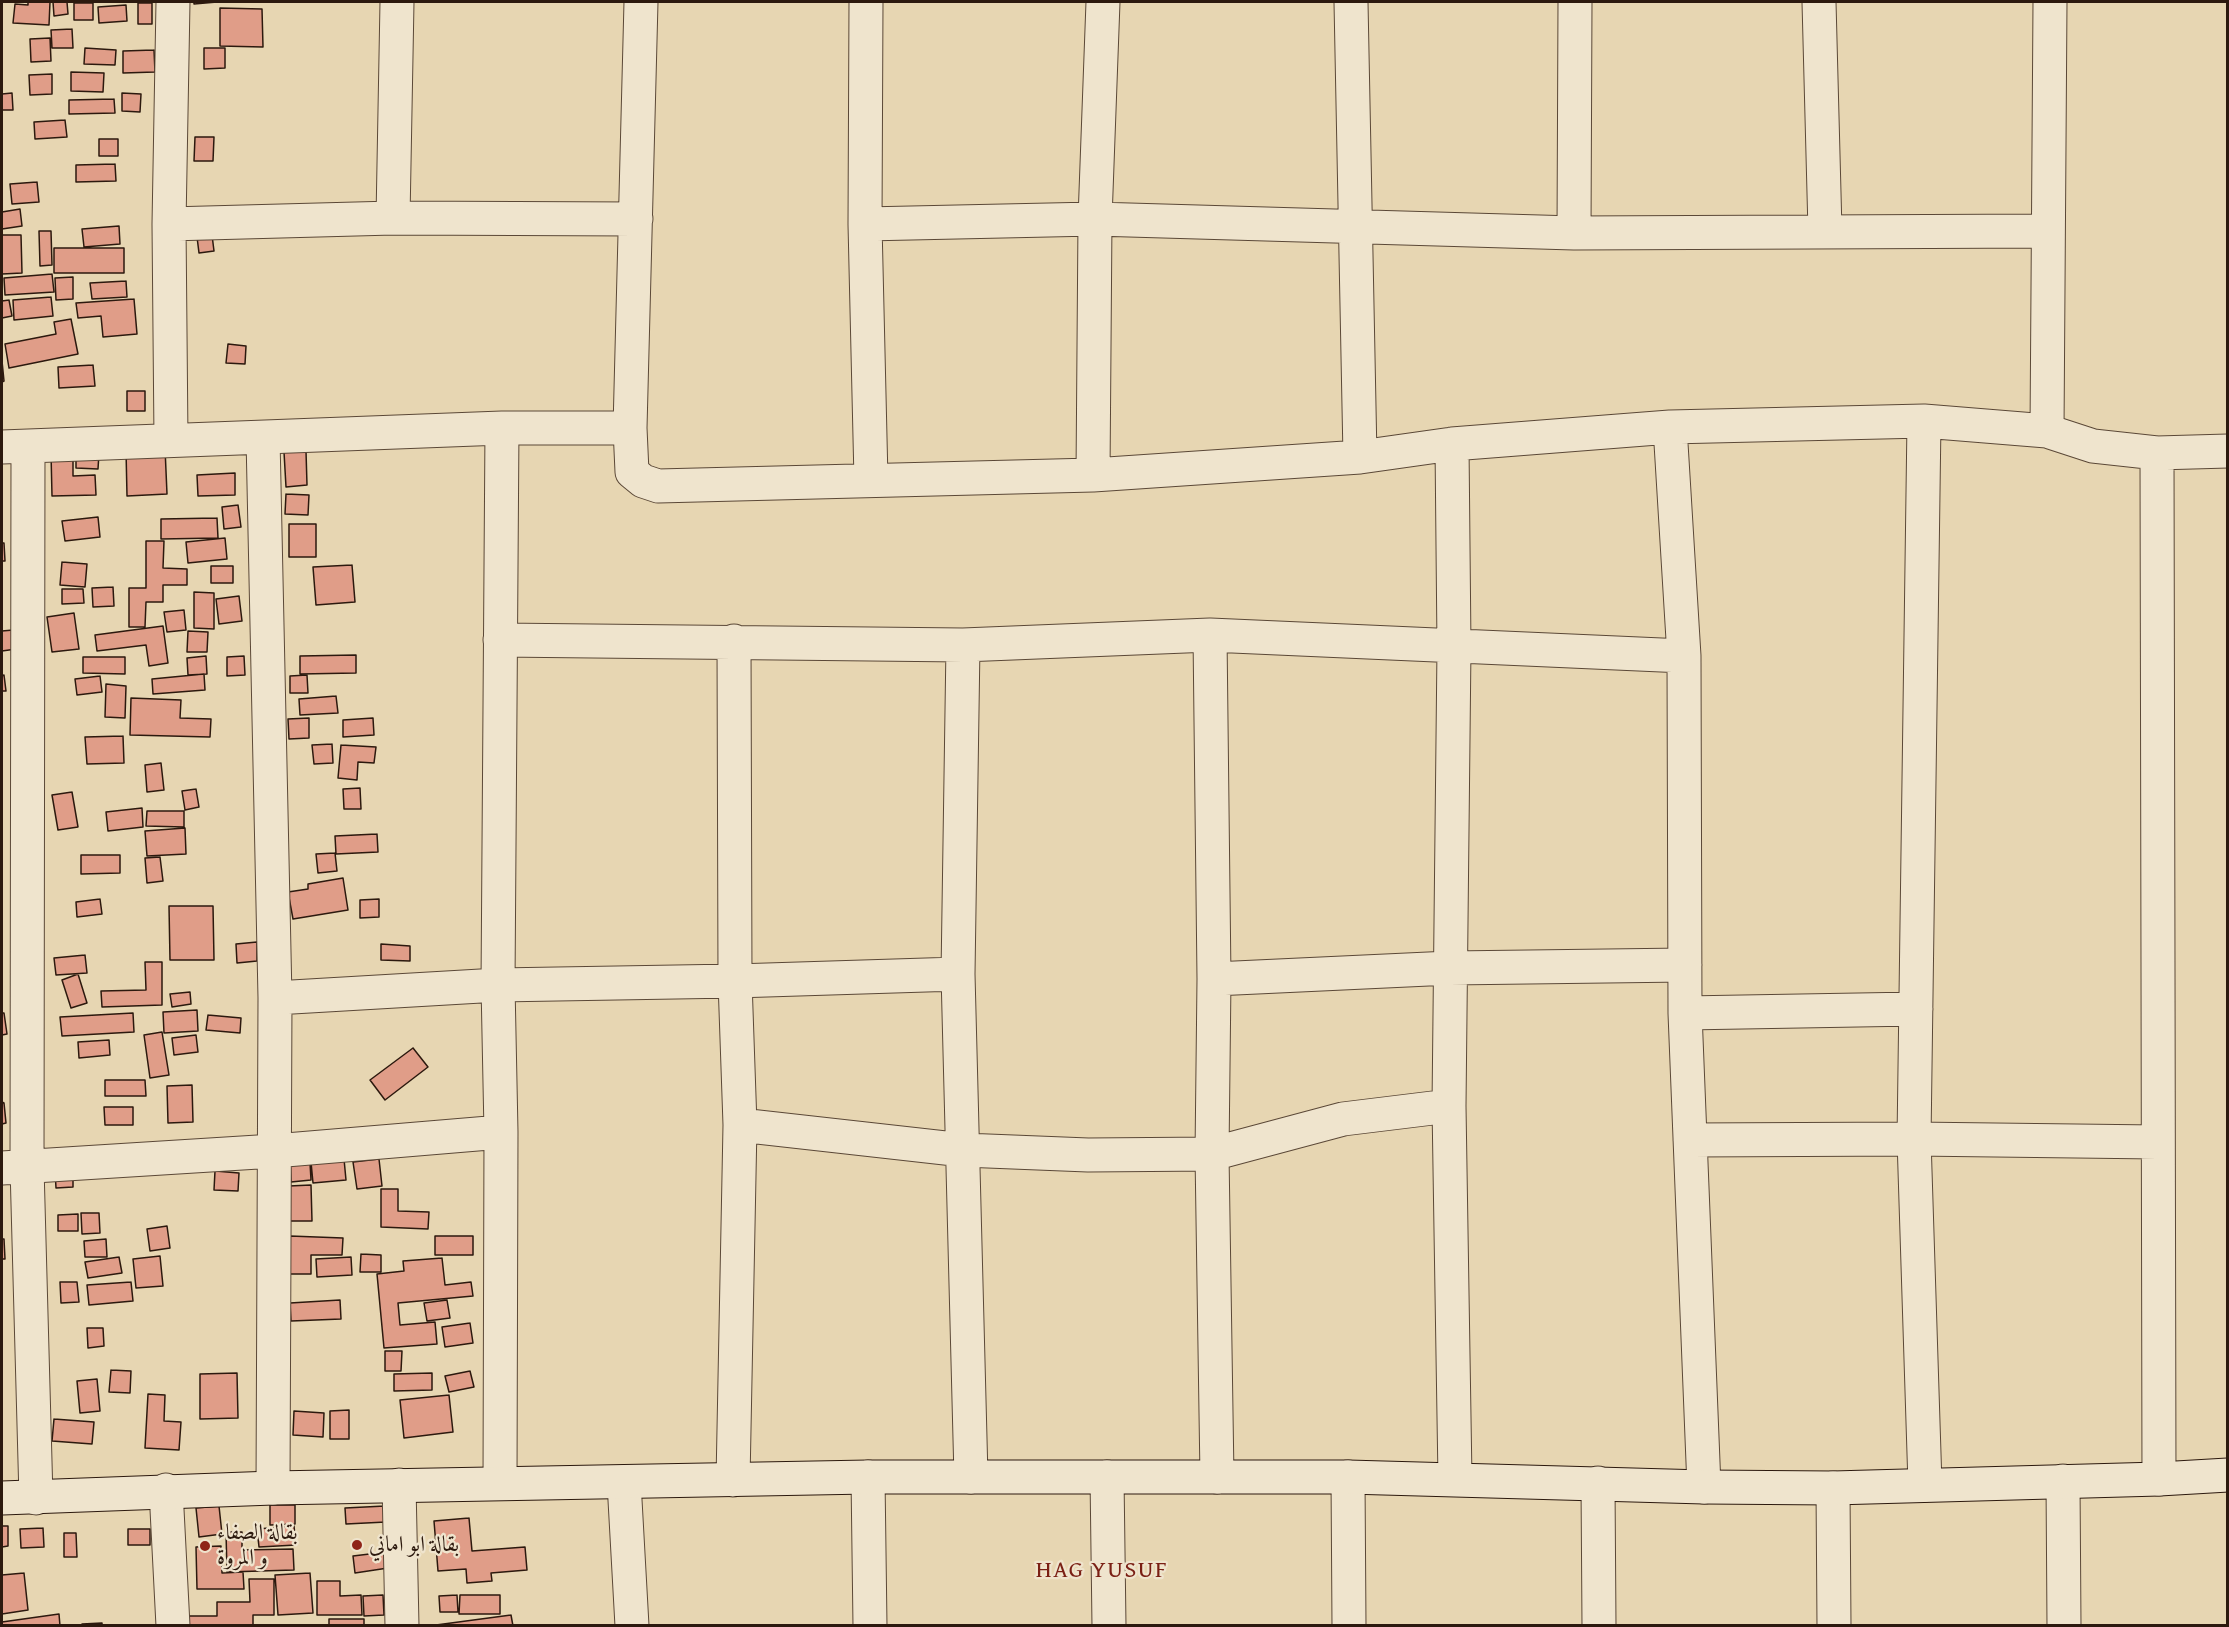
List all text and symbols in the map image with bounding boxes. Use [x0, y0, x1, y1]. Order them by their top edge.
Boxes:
place label: بقالة الصفاء و المروة [217, 1520, 298, 1572]
place label: بقالة ابو اماني [369, 1532, 459, 1558]
marker: بقالة ابو اماني [350, 1538, 364, 1552]
marker: بقالة الصفاء و المروة [198, 1539, 212, 1553]
district label: HAG YUSUF [1036, 1557, 1168, 1585]

